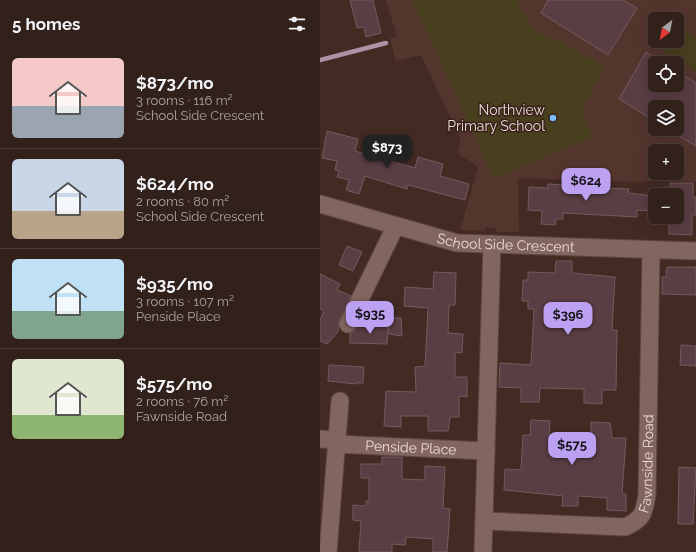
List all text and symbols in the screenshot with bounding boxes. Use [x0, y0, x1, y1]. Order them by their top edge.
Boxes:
north arrow [648, 12, 684, 48]
map controls [648, 12, 684, 224]
icon: filters [286, 13, 308, 35]
text: 5 homes [12, 14, 80, 34]
button: locate [648, 56, 684, 92]
text: $873/mo [136, 73, 214, 93]
icon: home [44, 74, 92, 122]
text: 3 rooms · 116 m² [136, 93, 233, 108]
button: layers [648, 100, 684, 136]
place label: Northview Primary School [447, 102, 546, 134]
text: School Side Crescent [136, 108, 264, 123]
marker: Northview Primary School [548, 113, 558, 123]
pin: $873 [363, 135, 411, 169]
text: $873 [372, 140, 402, 155]
button: + [648, 144, 684, 180]
pin: $624 [562, 168, 610, 202]
text: $624 [571, 173, 601, 188]
text: $624/mo [136, 174, 214, 194]
icon: home [44, 175, 92, 223]
button: − [648, 188, 684, 224]
text: 2 rooms · 80 m² [136, 194, 229, 209]
text: School Side Crescent [136, 209, 264, 224]
street label: School Side Crescent [435, 230, 575, 255]
text: $935/mo [136, 274, 213, 294]
icon: home [44, 275, 92, 323]
text: 3 rooms · 107 m² [136, 294, 234, 309]
pin: $935 [346, 301, 394, 335]
pin: $396 [544, 302, 592, 336]
text: $935 [355, 306, 385, 321]
text: $396 [553, 307, 583, 322]
text: Penside Place [136, 309, 221, 324]
text: $575/mo [136, 374, 212, 394]
icon: home [44, 375, 92, 423]
text: 2 rooms · 76 m² [136, 394, 228, 409]
text: Fawnside Road [136, 409, 227, 424]
street label: Fawnside Road [635, 414, 656, 515]
pin: $575 [548, 432, 596, 466]
street label: Penside Place [365, 437, 457, 458]
text: $575 [557, 437, 587, 452]

